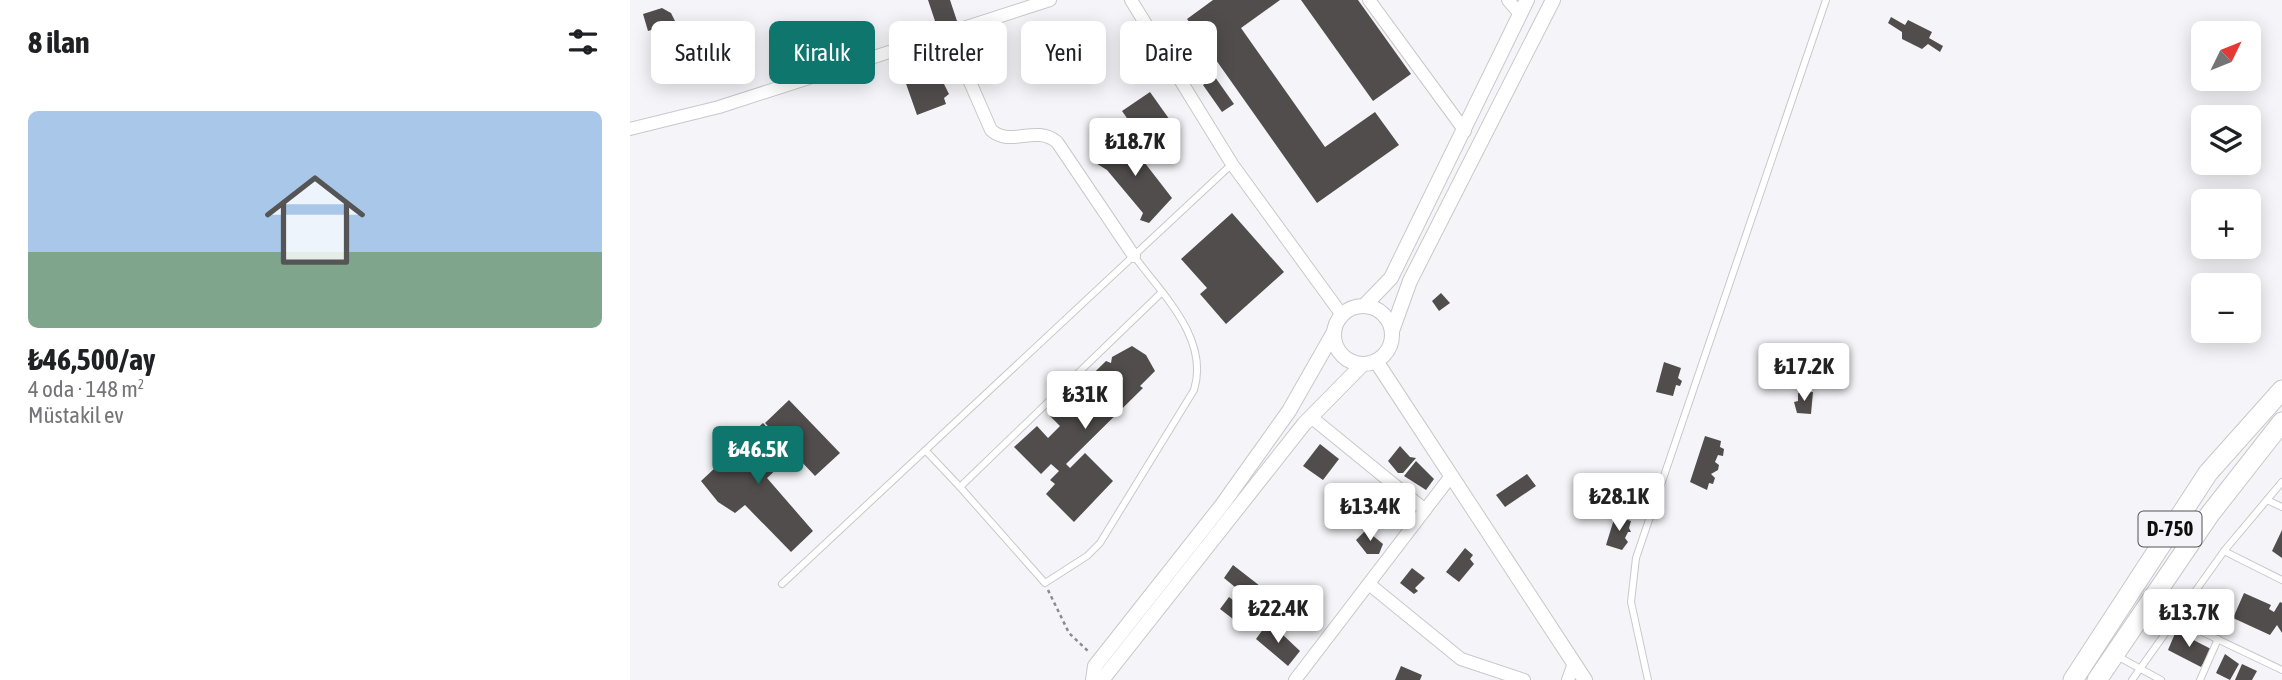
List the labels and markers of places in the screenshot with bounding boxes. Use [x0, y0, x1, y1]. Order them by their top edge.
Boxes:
pin: ₺18.7K [1078, 118, 1192, 178]
pin: ₺17.2K [1747, 344, 1861, 403]
pin: ₺31K [1044, 372, 1126, 431]
pin: ₺46.5K [701, 426, 815, 486]
pin: ₺28.1K [1562, 474, 1676, 533]
pin: ₺13.4K [1313, 484, 1427, 543]
pin: ₺22.4K [1221, 586, 1335, 645]
pin: ₺13.7K [2132, 590, 2246, 649]

